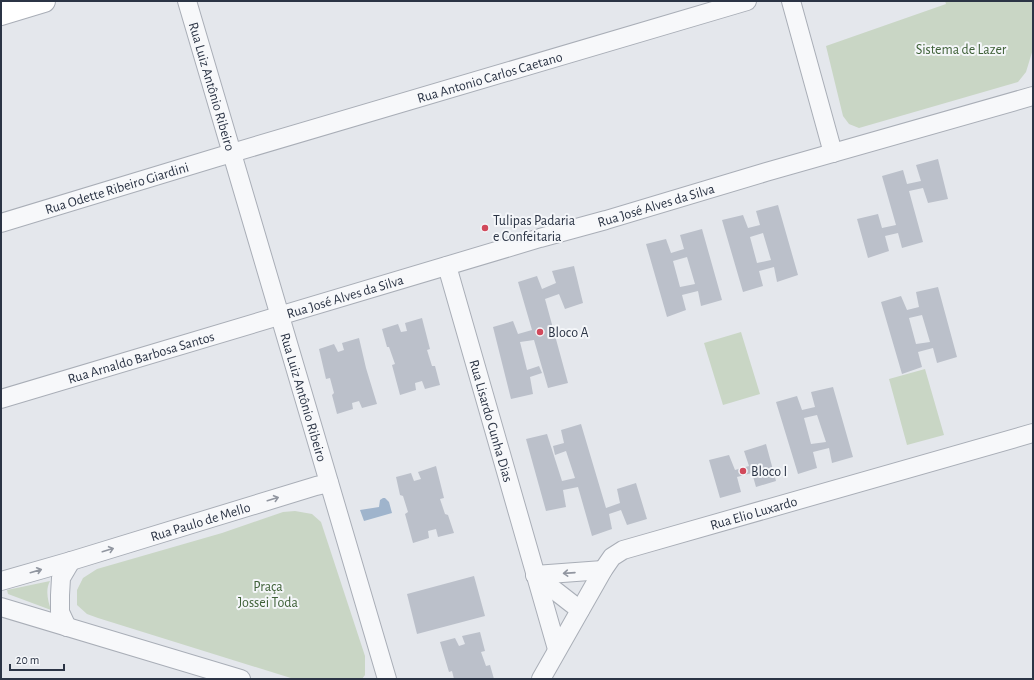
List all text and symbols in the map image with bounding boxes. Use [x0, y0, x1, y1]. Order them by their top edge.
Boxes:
street label: Rua Luiz Antônio Ribeiro [186, 21, 237, 153]
park label: Sistema de Lazer [916, 43, 1007, 57]
street label: Rua Antonio Carlos Caetano [416, 50, 564, 106]
street label: Rua Odette Ribeiro Giardini [44, 160, 191, 217]
street label: Rua José Alves da Silva [596, 182, 717, 230]
place label: Tulipas Padaria e Confeitaria [493, 214, 576, 244]
marker: Tulipas Padaria e Confeitaria [480, 223, 490, 233]
street label: Rua José Alves da Silva [285, 273, 406, 321]
place label: Bloco A [548, 326, 589, 340]
marker: Bloco A [535, 327, 545, 337]
street label: Rua Arnaldo Barbosa Santos [66, 330, 216, 387]
street label: Rua Luiz Antônio Ribeiro [277, 331, 329, 464]
street label: Rua Lisardo Cunha Dias [466, 358, 515, 484]
place label: Bloco I [751, 465, 787, 479]
marker: Bloco I [738, 466, 748, 476]
one-way arrow [266, 495, 279, 502]
street label: Rua Elio Luxardo [709, 495, 799, 533]
street label: Rua Paulo de Mello [149, 500, 252, 544]
one-way arrow [101, 546, 114, 553]
one-way arrow [29, 567, 42, 574]
one-way arrow [563, 569, 576, 576]
park label: Praça Jossei Toda [238, 580, 299, 610]
scale bar [10, 646, 64, 672]
text: 20 m [16, 654, 39, 666]

